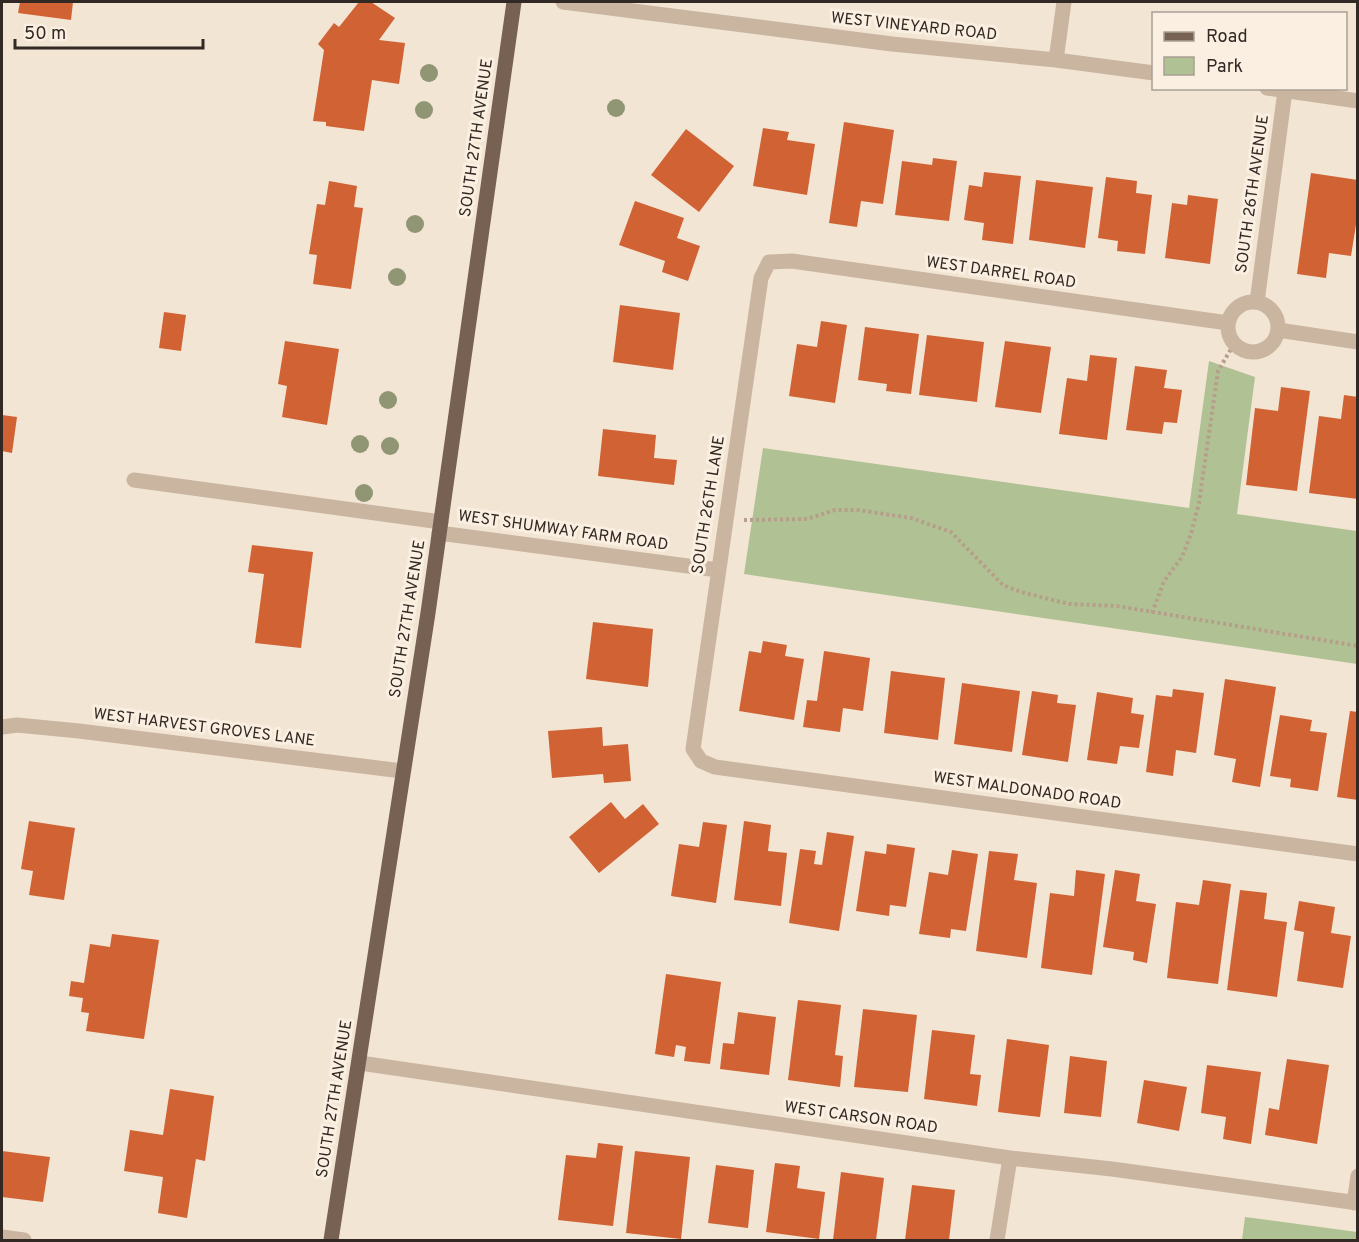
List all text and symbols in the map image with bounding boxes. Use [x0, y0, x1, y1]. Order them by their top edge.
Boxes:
street label: WEST VINEYARD ROAD [830, 8, 998, 46]
scale bar [15, 12, 202, 50]
legend [1152, 12, 1347, 90]
text: 50 m [24, 23, 66, 46]
text: Road [1206, 26, 1248, 49]
text: Park [1206, 56, 1243, 79]
street label: SOUTH 27TH AVENUE [456, 58, 498, 218]
street label: SOUTH 26TH AVENUE [1232, 114, 1274, 274]
street label: WEST DARREL ROAD [925, 253, 1077, 293]
street label: SOUTH 26TH LANE [688, 434, 730, 576]
street label: WEST SHUMWAY FARM ROAD [457, 506, 669, 556]
street label: SOUTH 27TH AVENUE [386, 539, 430, 699]
street label: WEST HARVEST GROVES LANE [92, 704, 316, 752]
street label: WEST MALDONADO ROAD [932, 768, 1122, 814]
street label: SOUTH 27TH AVENUE [313, 1019, 357, 1179]
street label: WEST CARSON ROAD [783, 1097, 939, 1139]

